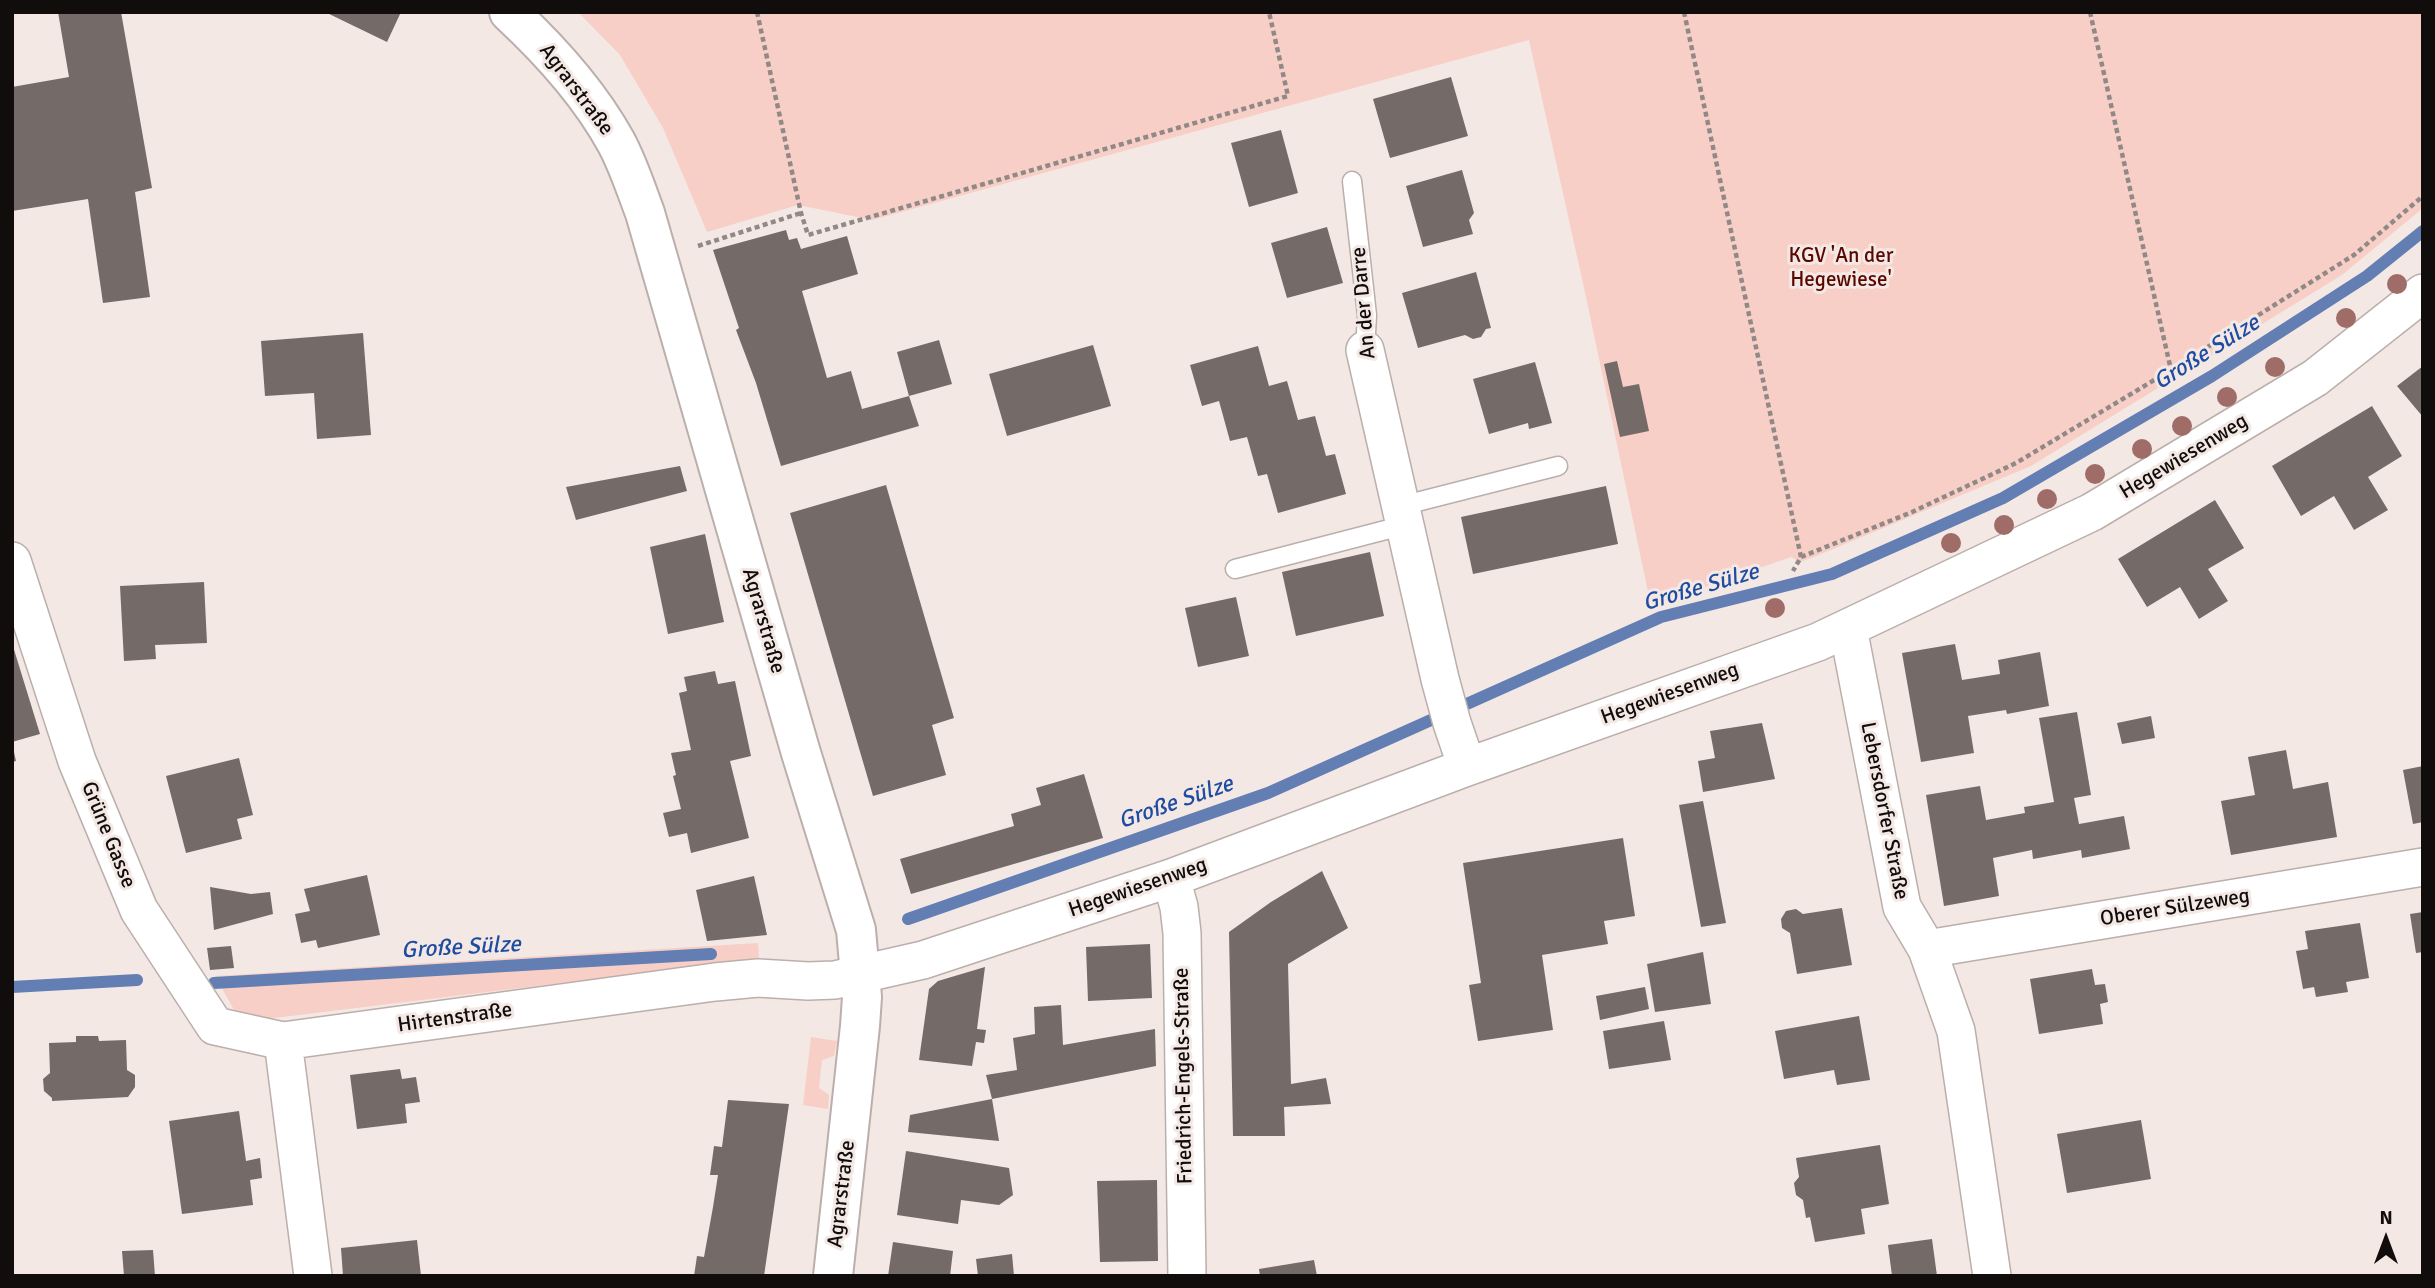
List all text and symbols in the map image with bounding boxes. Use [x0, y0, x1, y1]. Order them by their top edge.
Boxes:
street label: Agrarstraße [533, 39, 619, 141]
park label: KGV 'An der Hegewiese' [1789, 243, 1893, 293]
street label: An der Darre [1347, 246, 1381, 360]
water label: Große Sülze [2149, 310, 2265, 396]
street label: Hegewiesenweg [2115, 409, 2253, 505]
water label: Große Sülze [1640, 558, 1762, 618]
street label: Agrarstraße [736, 566, 790, 676]
street label: Hegewiesenweg [1598, 657, 1742, 731]
street label: Lebersdorfer Straße [1854, 720, 1914, 902]
water label: Große Sülze [1115, 770, 1237, 836]
street label: Grüne Gasse [75, 778, 141, 892]
street label: Hegewiesenweg [1065, 852, 1211, 924]
street label: Oberer Sülzeweg [2098, 884, 2252, 932]
water label: Große Sülze [401, 931, 521, 965]
street label: Friedrich-Engels-Straße [1170, 967, 1198, 1185]
street label: Hirtenstraße [396, 997, 514, 1039]
street label: Agrarstraße [823, 1139, 861, 1249]
north arrow [2351, 1204, 2421, 1274]
text: N [2379, 1206, 2393, 1230]

